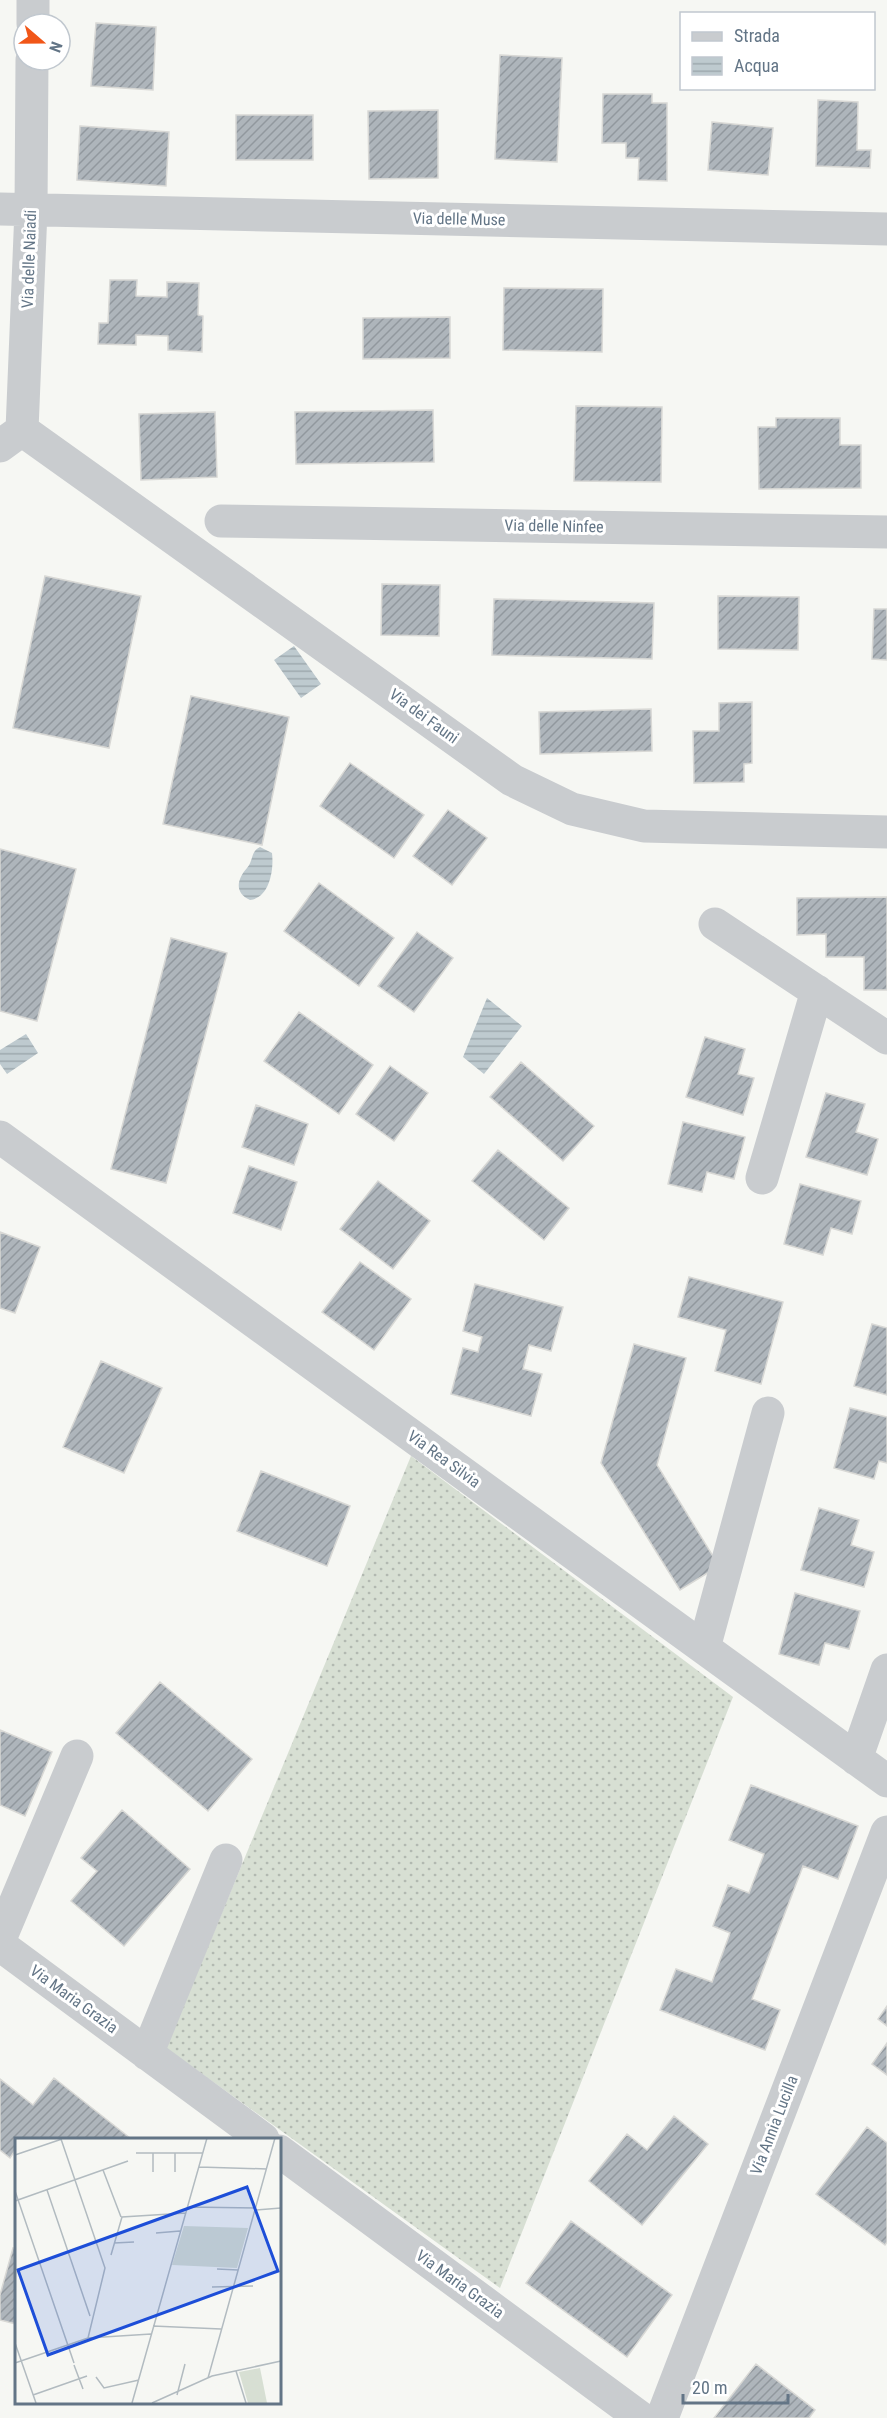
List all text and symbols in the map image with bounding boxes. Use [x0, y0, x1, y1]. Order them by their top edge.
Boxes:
north arrow [12, 12, 72, 72]
legend [680, 12, 875, 90]
text: Strada [734, 25, 780, 46]
text: N [45, 39, 66, 55]
text: Acqua [734, 55, 779, 76]
street label: Via delle Naiadi [18, 209, 40, 309]
street label: Via delle Muse [413, 209, 505, 229]
street label: Via delle Ninfee [504, 516, 604, 536]
street label: Via dei Fauni [386, 685, 462, 747]
street label: Via Rea Silvia [404, 1426, 484, 1492]
street label: Via Maria Grazia [26, 1961, 122, 2037]
street label: Via Annia Lucilla [746, 2073, 802, 2177]
inset map [15, 2138, 280, 2403]
street label: Via Maria Grazia [412, 2246, 508, 2322]
scale bar [683, 2367, 788, 2405]
text: 20 m [692, 2377, 727, 2398]

